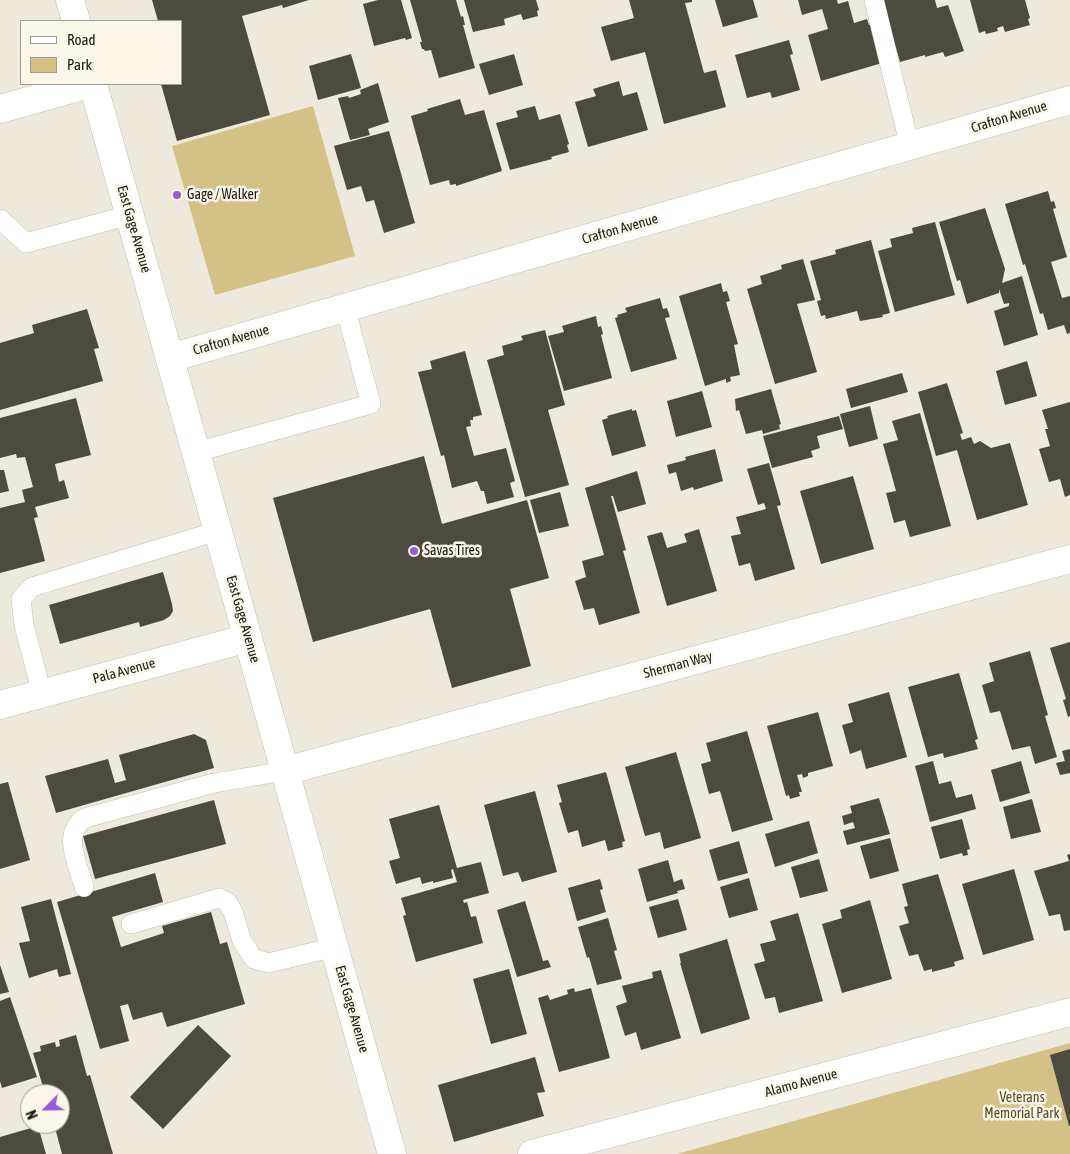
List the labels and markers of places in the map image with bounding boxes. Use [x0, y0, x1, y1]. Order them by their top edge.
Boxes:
place label: Gage / Walker [187, 187, 258, 203]
marker: Gage / Walker [171, 189, 183, 201]
place label: Savas Tires [424, 543, 480, 559]
marker: Savas Tires [408, 545, 420, 557]

